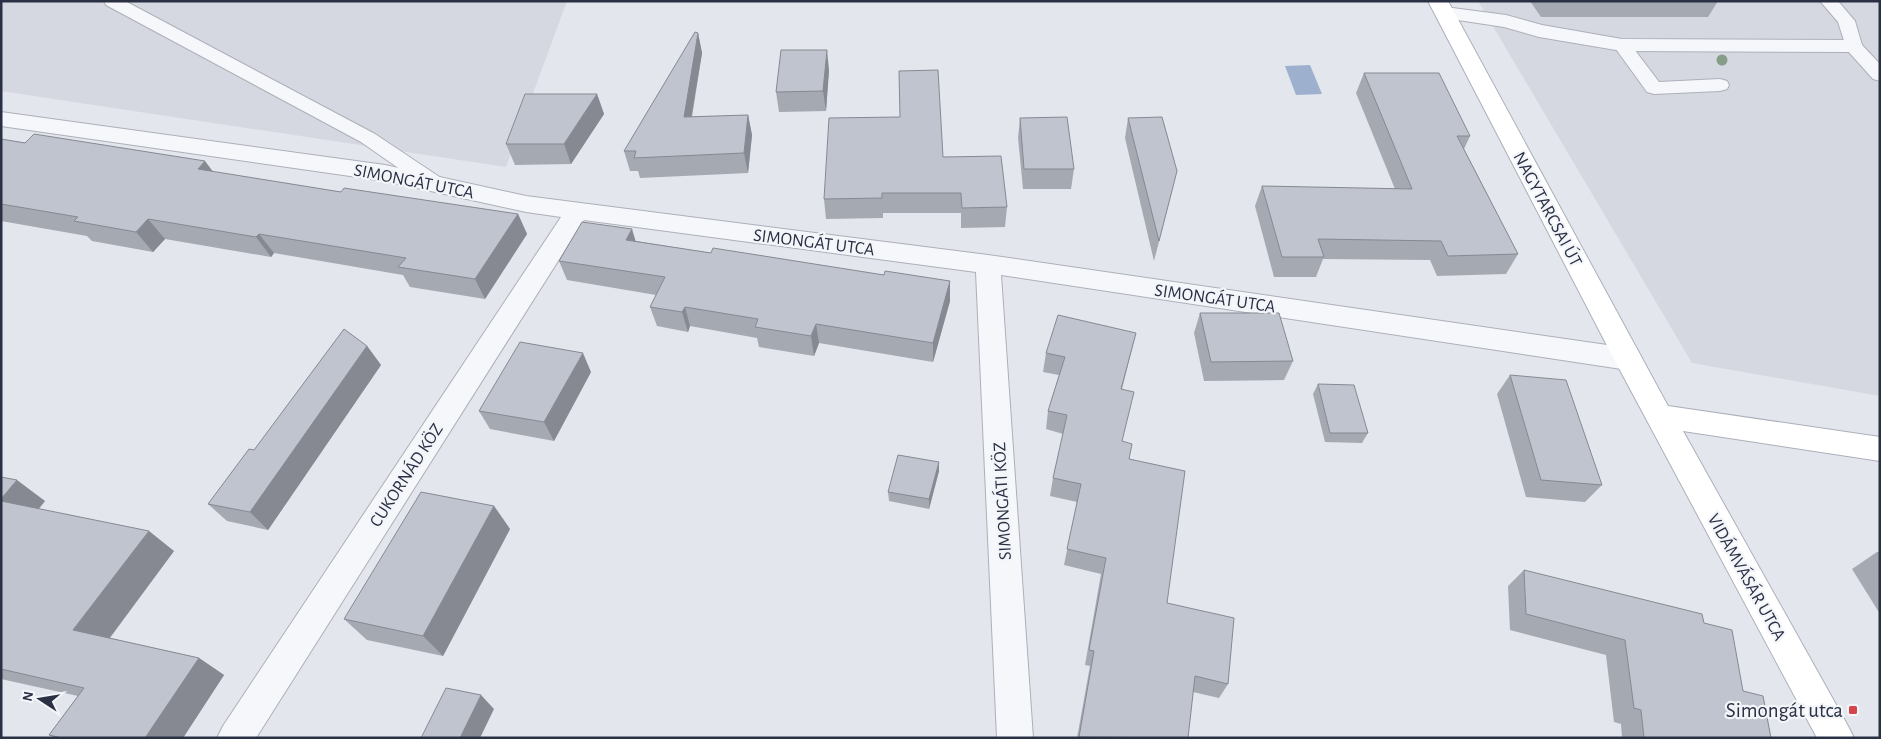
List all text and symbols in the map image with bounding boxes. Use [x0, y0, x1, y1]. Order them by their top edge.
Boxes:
street label: NAGYTARCSAI ÚT [1509, 148, 1588, 270]
street label: SIMONGÁT UTCA [352, 159, 477, 203]
street label: SIMONGÁT UTCA [752, 224, 877, 259]
street label: SIMONGÁT UTCA [1153, 279, 1278, 316]
street label: CUKORNÁD KÖZ [364, 419, 447, 530]
street label: SIMONGÁTI KÖZ [988, 441, 1015, 561]
street label: VIDÁMVÁSÁR UTCA [1704, 510, 1791, 644]
north arrow [15, 674, 65, 724]
text: N [20, 690, 36, 703]
place label: Simongát utca [1726, 700, 1843, 721]
marker: Simongát utca [1847, 704, 1859, 716]

